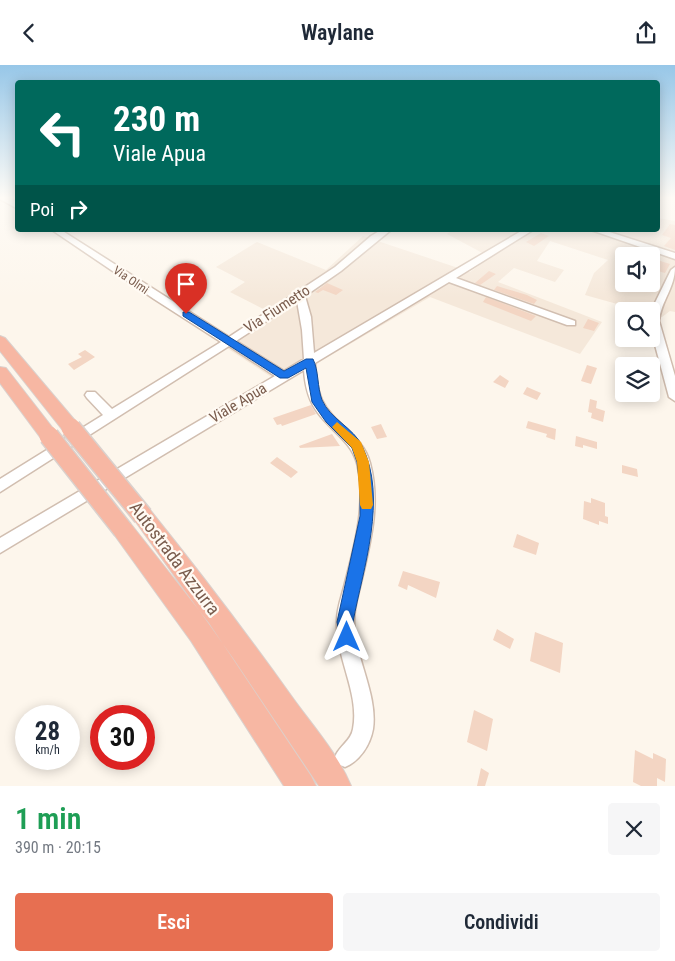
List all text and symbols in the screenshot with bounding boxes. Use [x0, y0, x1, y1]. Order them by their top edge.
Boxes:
icon: back [15, 19, 43, 47]
icon: share [632, 19, 660, 47]
text: Waylane [301, 20, 374, 45]
text: 230 m [113, 99, 200, 140]
icon: left [30, 100, 95, 165]
text: Viale Apua [113, 141, 206, 166]
icon: right [64, 195, 92, 223]
text: Poi [30, 198, 54, 221]
map controls [615, 247, 660, 402]
button: sound [615, 247, 660, 292]
street label: Via Olmi [111, 263, 151, 297]
pin [165, 263, 207, 314]
icon: arrive [172, 270, 200, 298]
street label: Via Fiumetto [241, 281, 313, 337]
button: search [615, 302, 660, 347]
button: layers [615, 357, 660, 402]
street label: Viale Apua [206, 379, 270, 427]
street label: Autostrada Azzurra [126, 497, 224, 619]
position arrow [320, 610, 372, 662]
speed limit sign: 30 [90, 705, 155, 770]
text: 28 [35, 717, 60, 746]
text: km/h [35, 743, 60, 757]
text: 1 min [15, 801, 81, 836]
button: close [608, 803, 660, 855]
text: 390 m · 20:15 [15, 838, 101, 857]
button: Esci [15, 893, 333, 951]
button: Condividi [343, 893, 660, 951]

